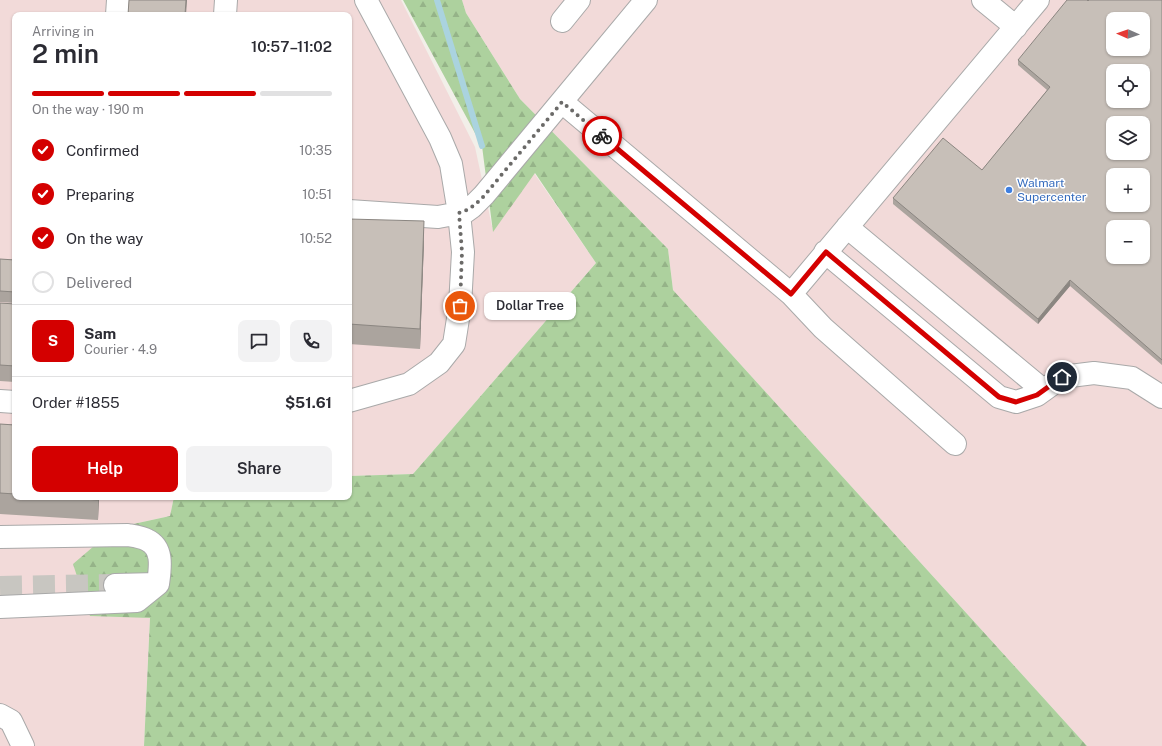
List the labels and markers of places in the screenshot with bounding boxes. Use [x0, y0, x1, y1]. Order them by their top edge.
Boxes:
place label: Walmart Supercenter [1017, 176, 1087, 204]
marker: Walmart Supercenter [1004, 185, 1014, 195]
pin [443, 289, 477, 323]
callout: Dollar Tree [484, 292, 576, 320]
pin [1045, 360, 1079, 394]

